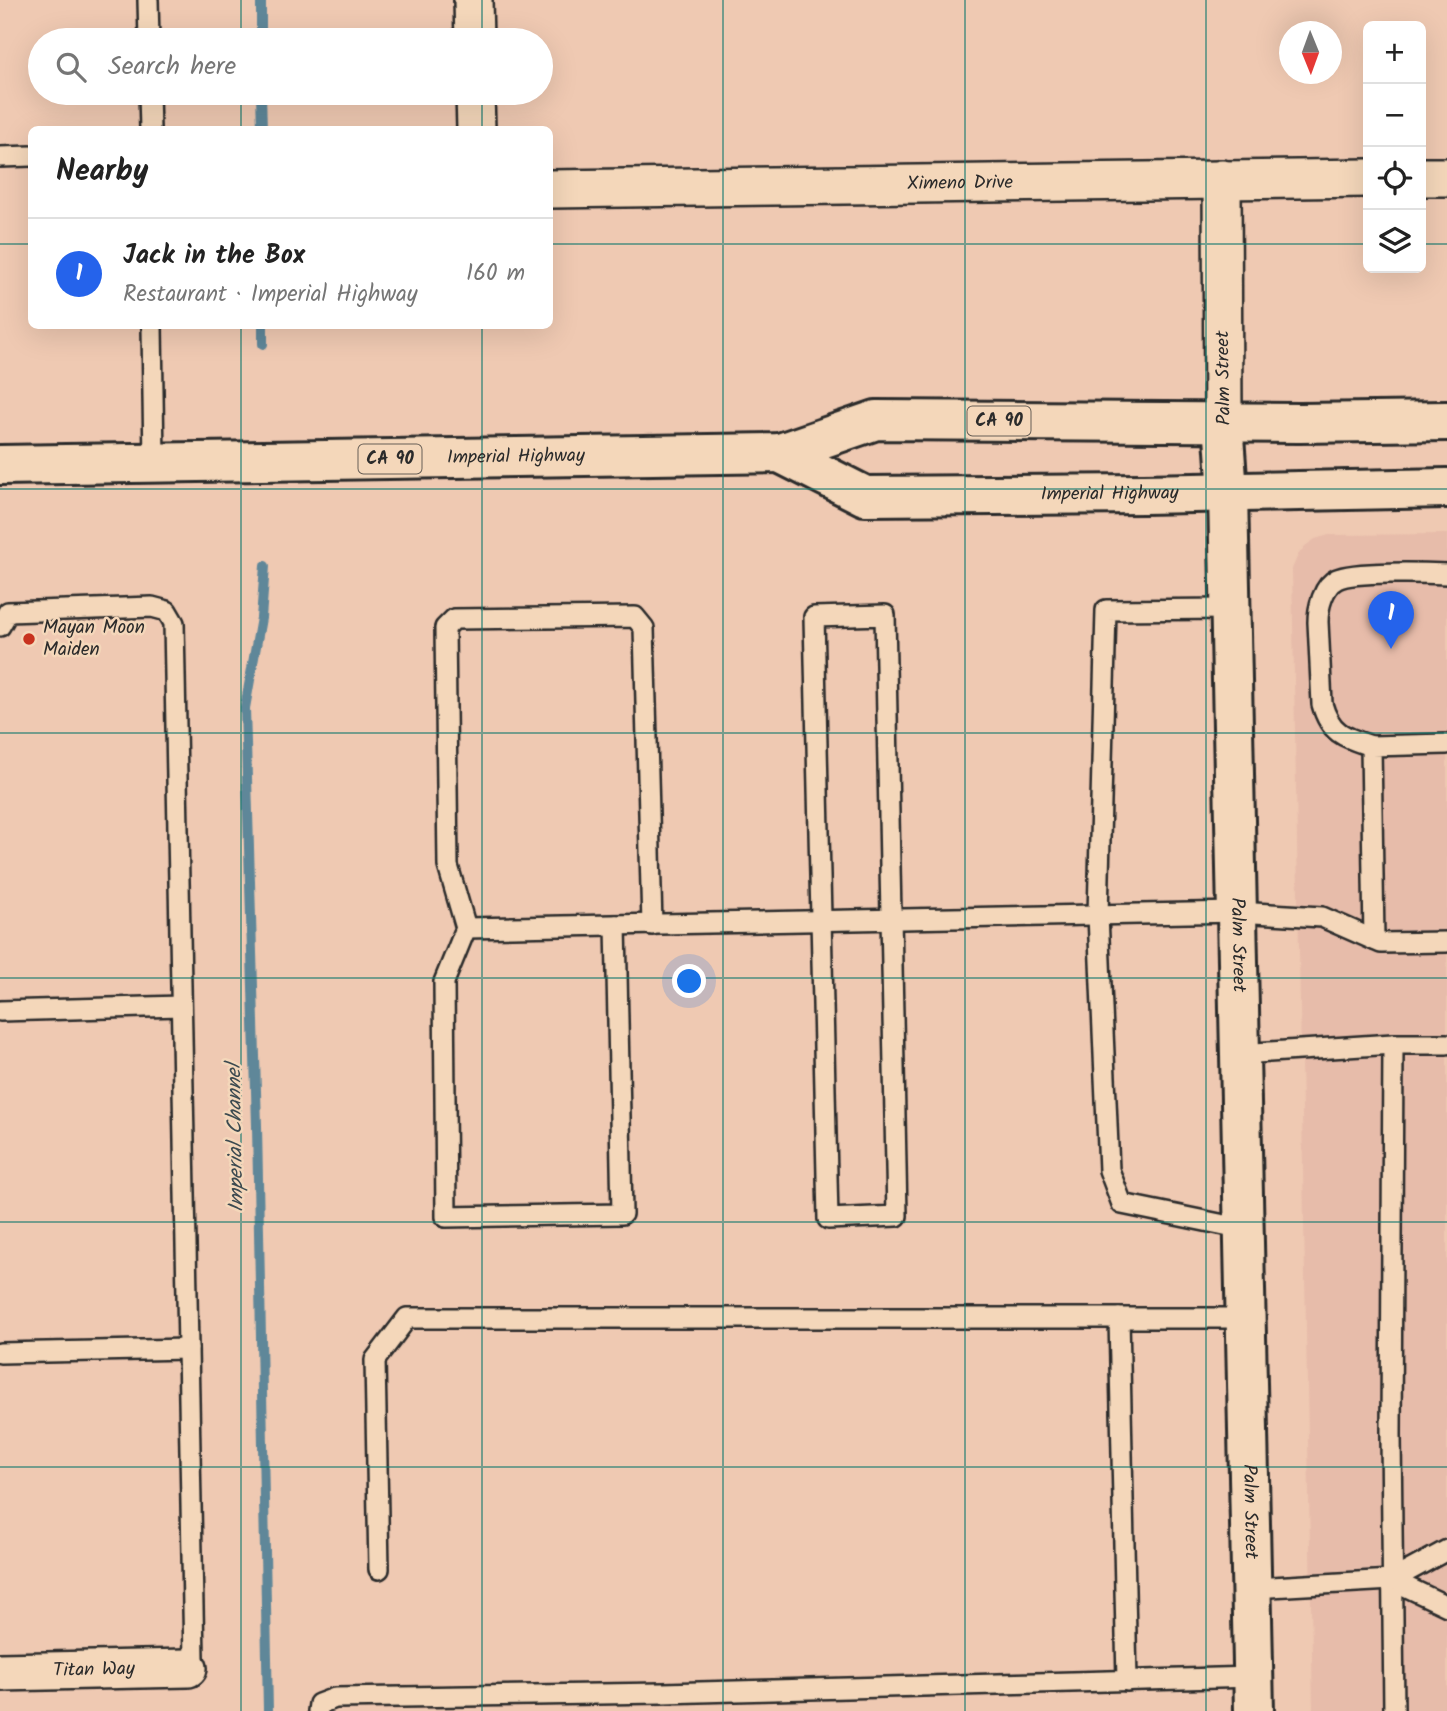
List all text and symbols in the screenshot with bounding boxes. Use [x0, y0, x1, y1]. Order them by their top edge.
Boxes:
north arrow [1279, 21, 1342, 84]
map controls [1363, 21, 1426, 273]
button: + [1363, 21, 1426, 84]
search box [28, 28, 553, 105]
text: Search here [108, 46, 236, 88]
icon: search [52, 48, 90, 86]
button: − [1363, 84, 1426, 147]
button: locate [1363, 147, 1426, 210]
text: Nearby [56, 148, 148, 196]
street label: Ximeno Drive [907, 168, 1014, 199]
button: layers [1363, 210, 1426, 273]
text: Jack in the Box [123, 235, 305, 277]
text: 1 [76, 256, 82, 292]
text: 160 m [466, 256, 525, 292]
text: Restaurant · Imperial Highway [123, 277, 418, 313]
street label: Palm Street [1208, 330, 1240, 426]
road number: CA 90 [968, 407, 1030, 436]
street label: Imperial Highway [447, 441, 586, 473]
road number: CA 90 [358, 444, 422, 474]
street label: Imperial Highway [1041, 478, 1180, 510]
pin: 1 [1368, 591, 1414, 649]
place label: Mayan Moon Maiden [43, 613, 145, 665]
marker: Mayan Moon Maiden [21, 631, 37, 647]
street label: Palm Street [1222, 897, 1254, 993]
your location [672, 964, 706, 998]
water label: Imperial Channel [218, 1060, 254, 1213]
street label: Palm Street [1234, 1464, 1266, 1560]
street label: Titan Way [53, 1654, 136, 1686]

